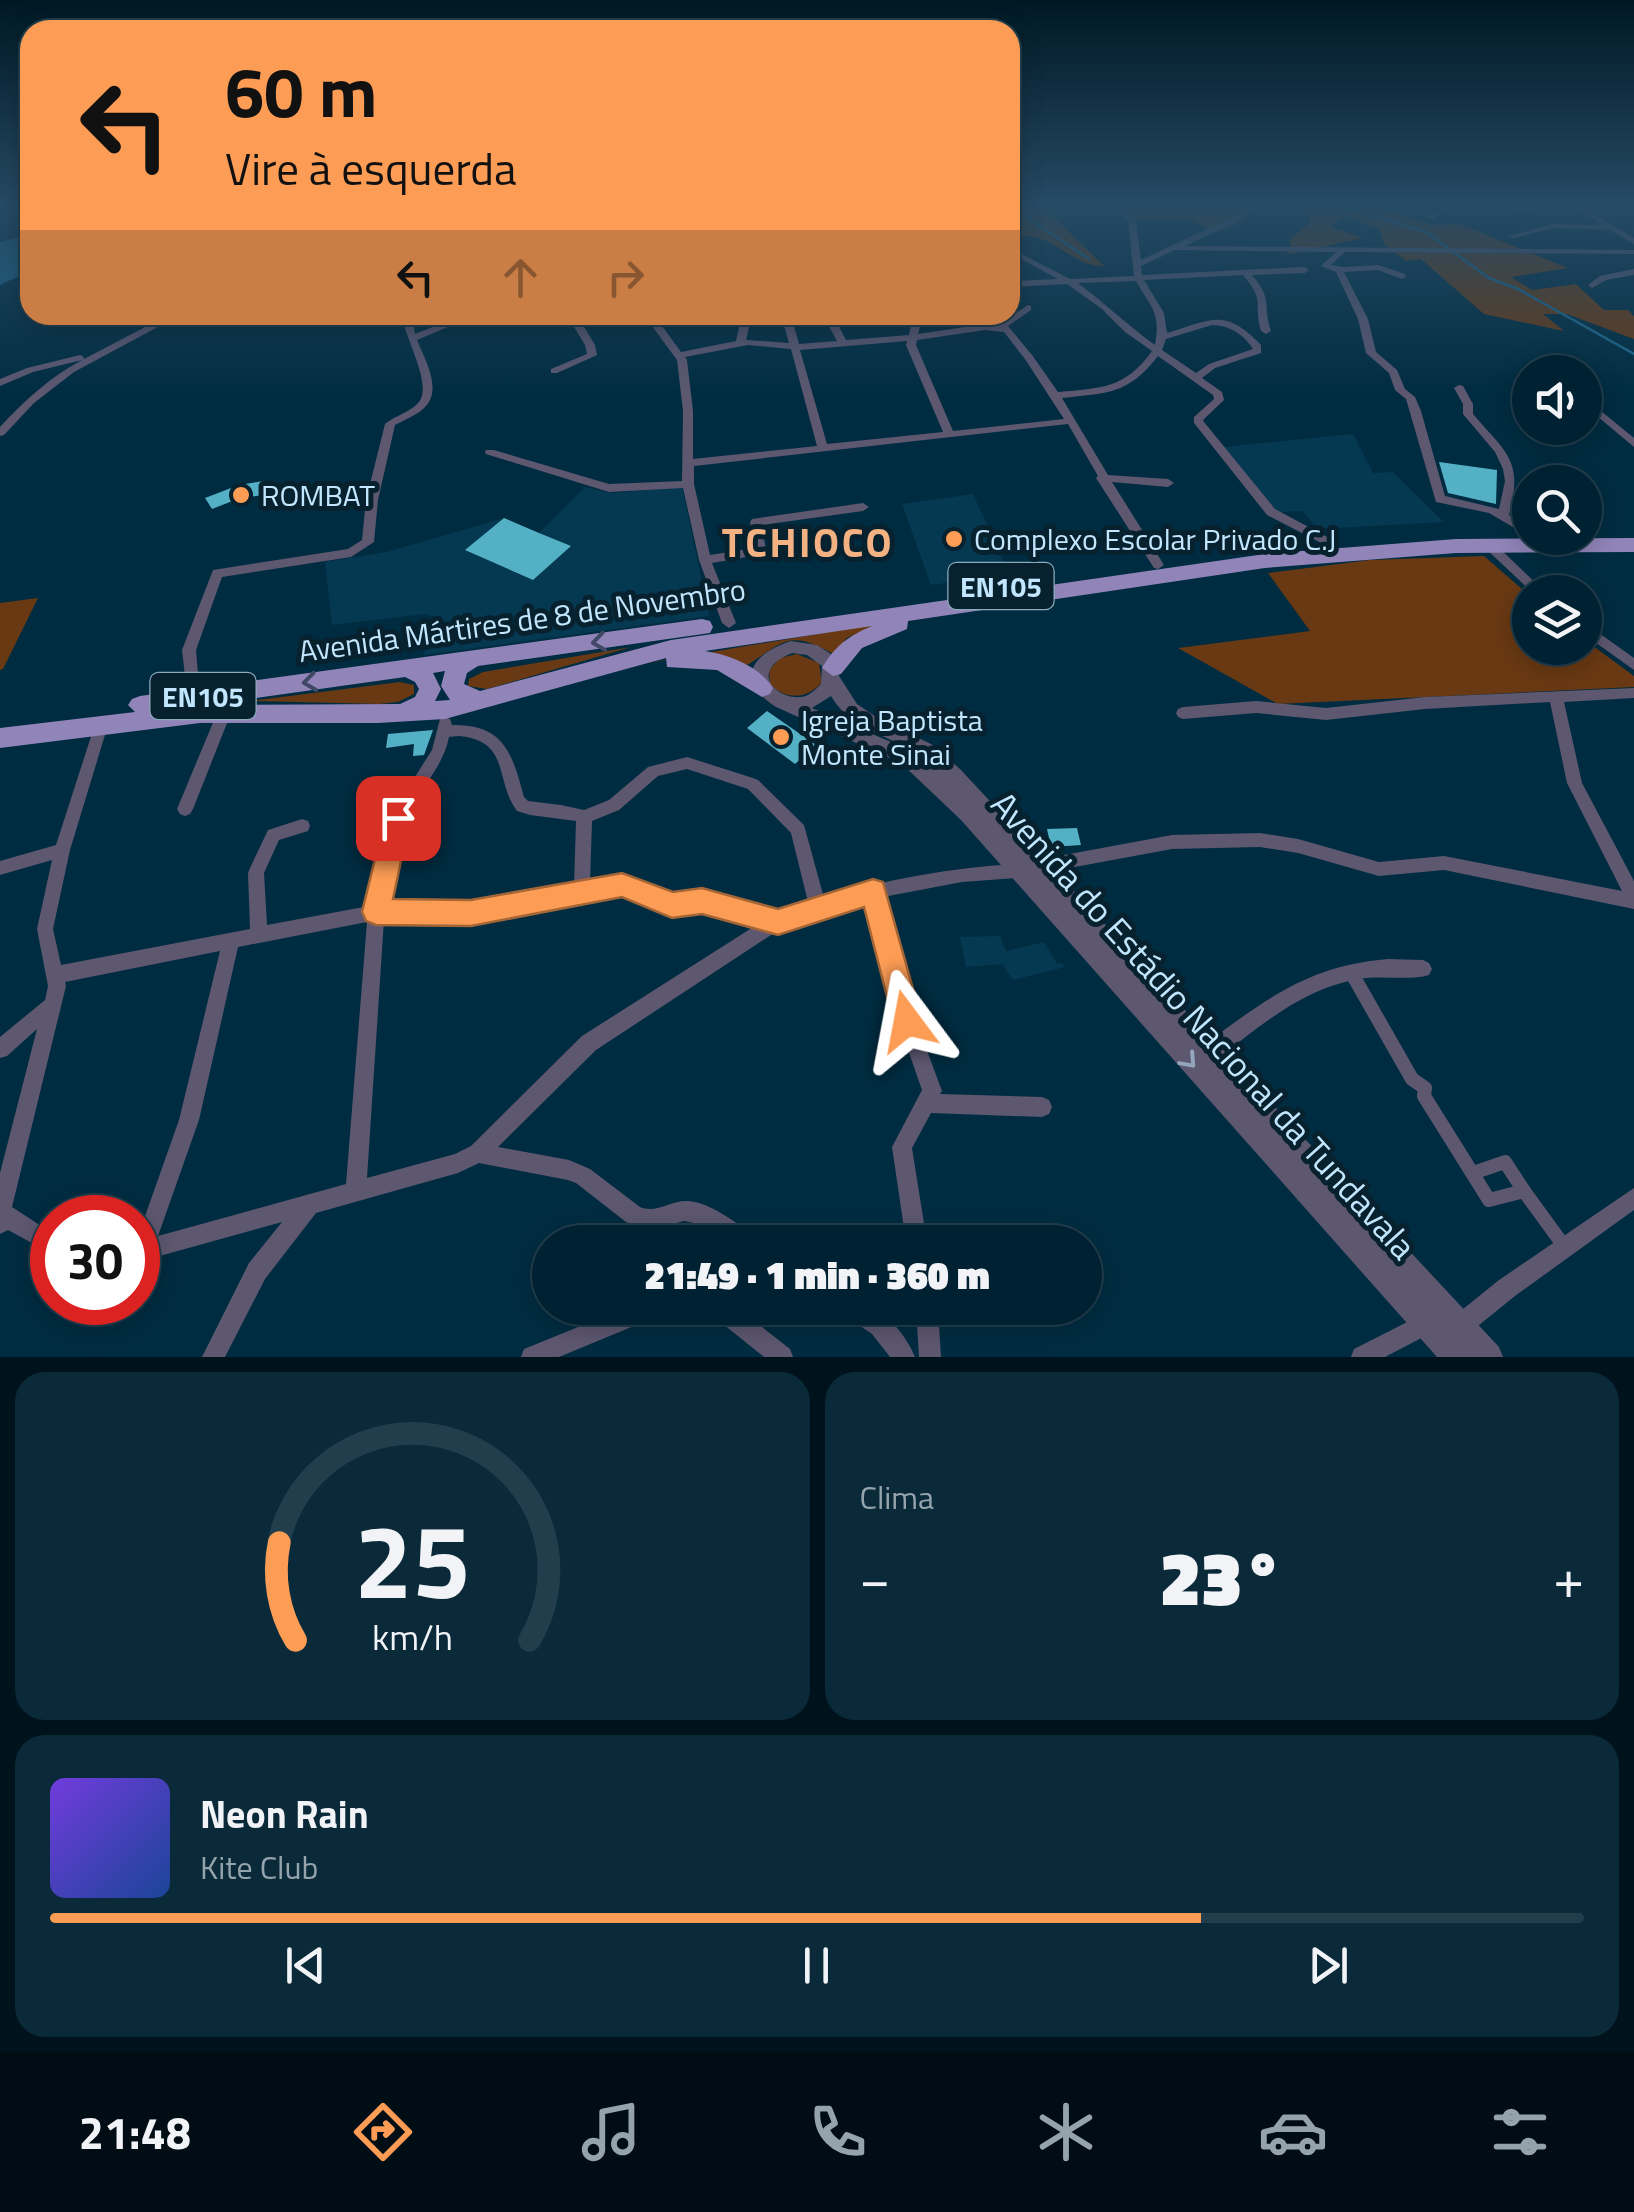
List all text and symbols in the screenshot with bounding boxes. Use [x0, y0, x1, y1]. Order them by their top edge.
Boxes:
text: 60 m [225, 38, 378, 144]
icon: left [60, 60, 190, 190]
text: Vire à esquerda [225, 134, 517, 202]
icon: left [388, 250, 443, 305]
icon: ahead [493, 250, 548, 305]
icon: right [598, 250, 653, 305]
map controls [1512, 355, 1602, 665]
button: sound [1512, 355, 1602, 445]
button: search [1512, 465, 1602, 555]
place label: ROMBAT [261, 472, 375, 518]
marker: ROMBAT [230, 484, 252, 506]
district label: TCHIOCO [722, 512, 894, 573]
place label: Complexo Escolar Privado C.J [974, 516, 1336, 562]
marker: Complexo Escolar Privado C.J [943, 528, 965, 550]
road number: EN105 [948, 563, 1054, 609]
street label: Avenida Mártires de 8 de Novembro [296, 566, 748, 674]
button: layers [1512, 575, 1602, 665]
one-way arrow [591, 630, 608, 651]
one-way arrow [302, 670, 319, 691]
road number: EN105 [150, 673, 256, 719]
place label: Igreja Baptista Monte Sinai [801, 697, 983, 777]
marker: Igreja Baptista Monte Sinai [770, 726, 792, 748]
pin [356, 776, 441, 861]
street label: Avenida do Estádio Nacional da Tundavala [979, 779, 1429, 1271]
icon: arrive [371, 791, 426, 846]
position arrow [855, 969, 959, 1073]
one-way arrow [1178, 1049, 1196, 1068]
speed limit sign: 30 [30, 1195, 160, 1325]
text: 21:49 · 1 min · 360 m [644, 1246, 990, 1304]
text: Clima [860, 1473, 934, 1521]
text: 25 [354, 1480, 470, 1638]
text: 23° [1160, 1520, 1284, 1634]
text: − [860, 1536, 890, 1619]
text: + [1553, 1536, 1584, 1619]
text: km/h [372, 1609, 453, 1664]
text: Neon Rain [200, 1785, 369, 1843]
text: Kite Club [200, 1843, 318, 1891]
icon: previous [278, 1938, 333, 1993]
icon: pause [789, 1938, 844, 1993]
icon: next [1301, 1938, 1356, 1993]
icon: directions [348, 2097, 418, 2167]
icon: music [576, 2097, 646, 2167]
icon: phone [803, 2097, 873, 2167]
icon: climate [1031, 2097, 1101, 2167]
icon: car [1258, 2097, 1328, 2167]
icon: filters [1485, 2097, 1555, 2167]
text: 21:48 [79, 2098, 191, 2166]

